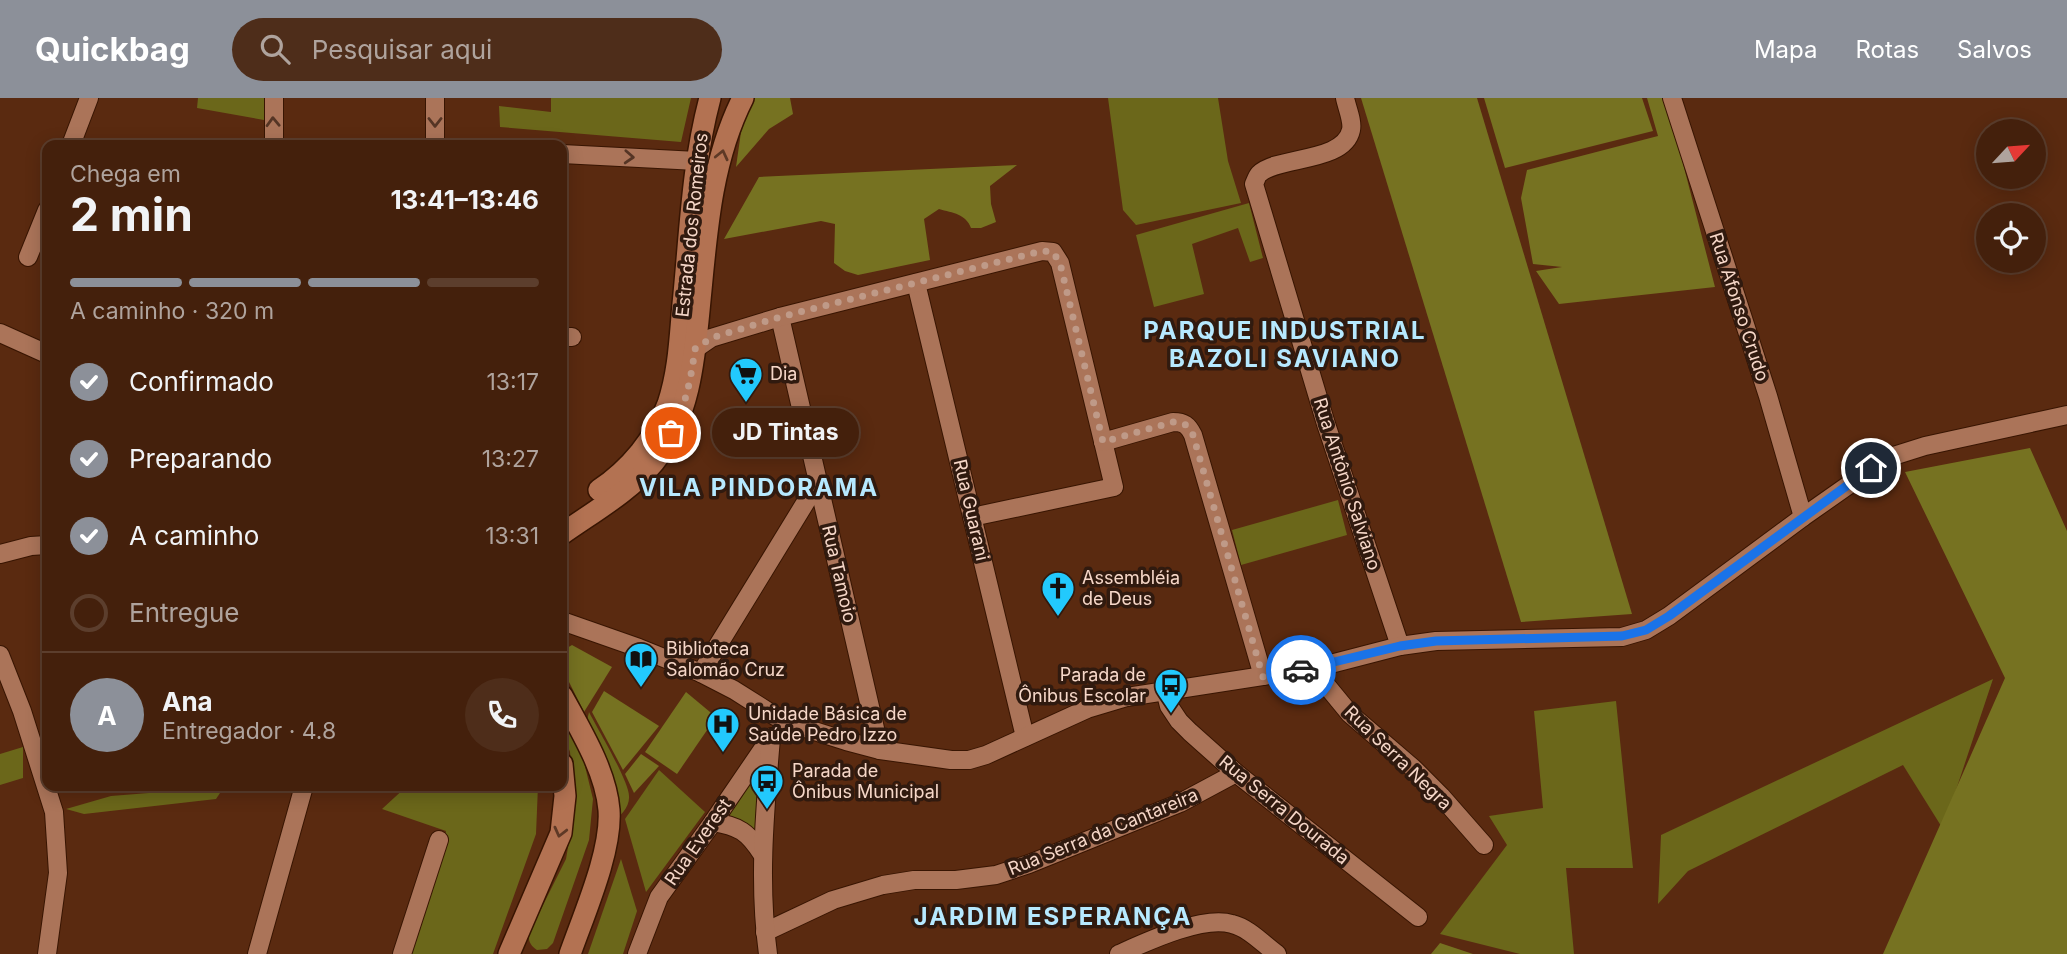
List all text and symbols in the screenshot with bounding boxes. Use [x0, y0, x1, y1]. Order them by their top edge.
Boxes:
search box [232, 18, 722, 81]
text: Quickbag [35, 29, 190, 69]
icon: search [256, 30, 294, 68]
text: Pesquisar aqui [312, 34, 492, 65]
text: Mapa [1754, 35, 1818, 64]
text: Rotas [1856, 35, 1919, 64]
text: Salvos [1957, 35, 2032, 64]
one-way arrow [266, 116, 281, 127]
one-way arrow [427, 117, 443, 127]
north arrow [1976, 119, 2046, 189]
map controls [1976, 119, 2046, 273]
street label: Estrada dos Romeiros [671, 132, 712, 318]
one-way arrow [713, 149, 728, 161]
one-way arrow [624, 150, 635, 165]
text: Chega em [70, 160, 181, 188]
text: 13:41–13:46 [390, 184, 539, 215]
text: 2 min [70, 186, 193, 242]
button: locate [1976, 203, 2046, 273]
street label: Rua Afonso Crudo [1706, 230, 1773, 384]
text: A caminho · 320 m [70, 297, 274, 325]
district label: PARQUE INDUSTRIAL BAZOLI SAVIANO [1143, 316, 1427, 373]
supermarket icon: Dia [727, 355, 765, 404]
icon: check [70, 363, 108, 401]
place label: Dia [770, 363, 797, 384]
text: Confirmado [129, 366, 274, 397]
text: 13:17 [486, 368, 539, 396]
street label: Rua Antônio Salviano [1310, 395, 1385, 573]
pin [641, 403, 701, 463]
callout: JD Tintas [713, 408, 860, 458]
icon: bag [652, 414, 690, 452]
text: JD Tintas [732, 418, 839, 446]
pin [1841, 438, 1901, 498]
icon: check [70, 440, 108, 478]
text: Preparando [129, 443, 272, 474]
text: 13:27 [482, 445, 539, 473]
icon: home [1852, 449, 1890, 487]
street label: Rua Guarani [950, 457, 993, 563]
district label: VILA PINDORAMA [639, 473, 879, 502]
icon: check [70, 517, 108, 555]
text: A caminho [129, 520, 259, 551]
text: 13:31 [485, 522, 539, 550]
street label: Rua Tamoio [818, 523, 861, 625]
place label: Assembléia de Deus [1082, 567, 1180, 609]
church icon: Assembléia de Deus [1039, 569, 1077, 618]
text: Entregue [129, 597, 240, 628]
courier [1266, 635, 1336, 705]
place label: Biblioteca Salomão Cruz [666, 638, 785, 680]
library icon: Biblioteca Salomão Cruz [622, 640, 660, 689]
icon: car [1282, 651, 1320, 689]
place label: Parada de Ônibus Escolar [1018, 664, 1146, 706]
bus stop icon: Parada de Ônibus Escolar [1152, 666, 1190, 715]
button: phone [465, 678, 539, 752]
text: Ana [162, 686, 213, 717]
text: A [97, 700, 117, 731]
street label: Rua Serra Negra [1341, 701, 1456, 814]
place label: Unidade Básica de Saúde Pedro Izzo [748, 703, 907, 745]
hospital icon: Unidade Básica de Saúde Pedro Izzo [704, 705, 742, 754]
text: Entregador · 4.8 [162, 717, 336, 745]
street label: Rua Serra Dourada [1215, 751, 1353, 868]
place label: Parada de Ônibus Municipal [792, 760, 939, 802]
bus stop icon: Parada de Ônibus Municipal [748, 762, 786, 811]
street label: Rua Serra da Cantareira [1005, 784, 1201, 879]
street label: Rua Everest [660, 794, 735, 889]
one-way arrow [553, 825, 568, 837]
district label: JARDIM ESPERANÇA [914, 902, 1192, 931]

